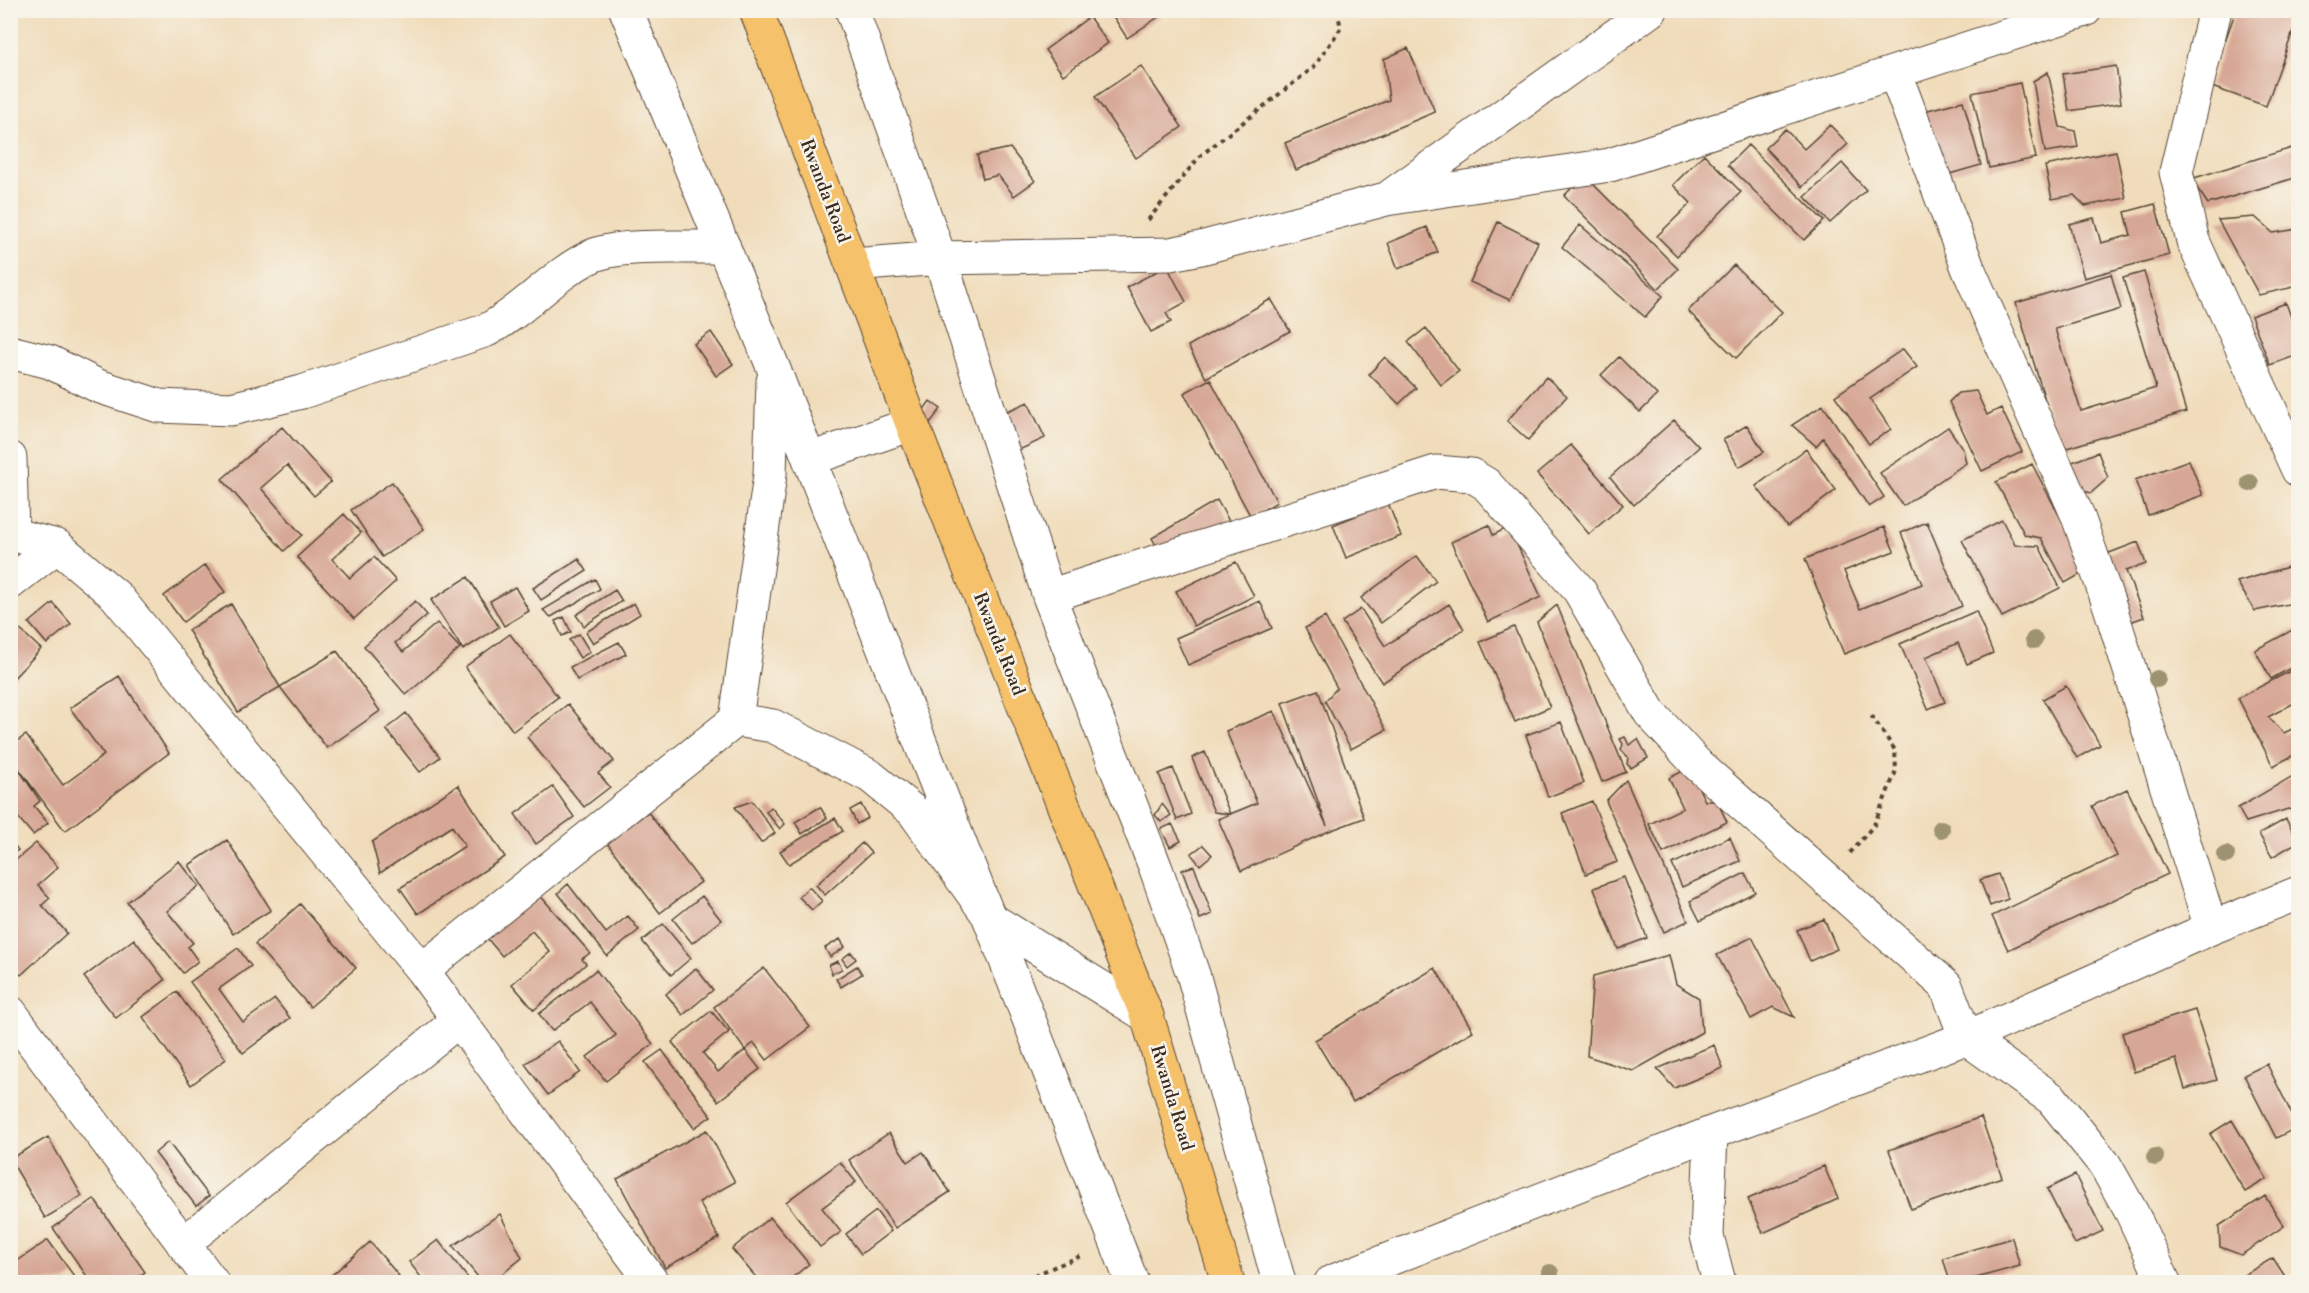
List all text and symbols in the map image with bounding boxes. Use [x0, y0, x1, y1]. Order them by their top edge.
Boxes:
street label: Rwanda Road [795, 136, 856, 247]
street label: Rwanda Road [968, 589, 1030, 700]
street label: Rwanda Road [1145, 1042, 1199, 1154]

